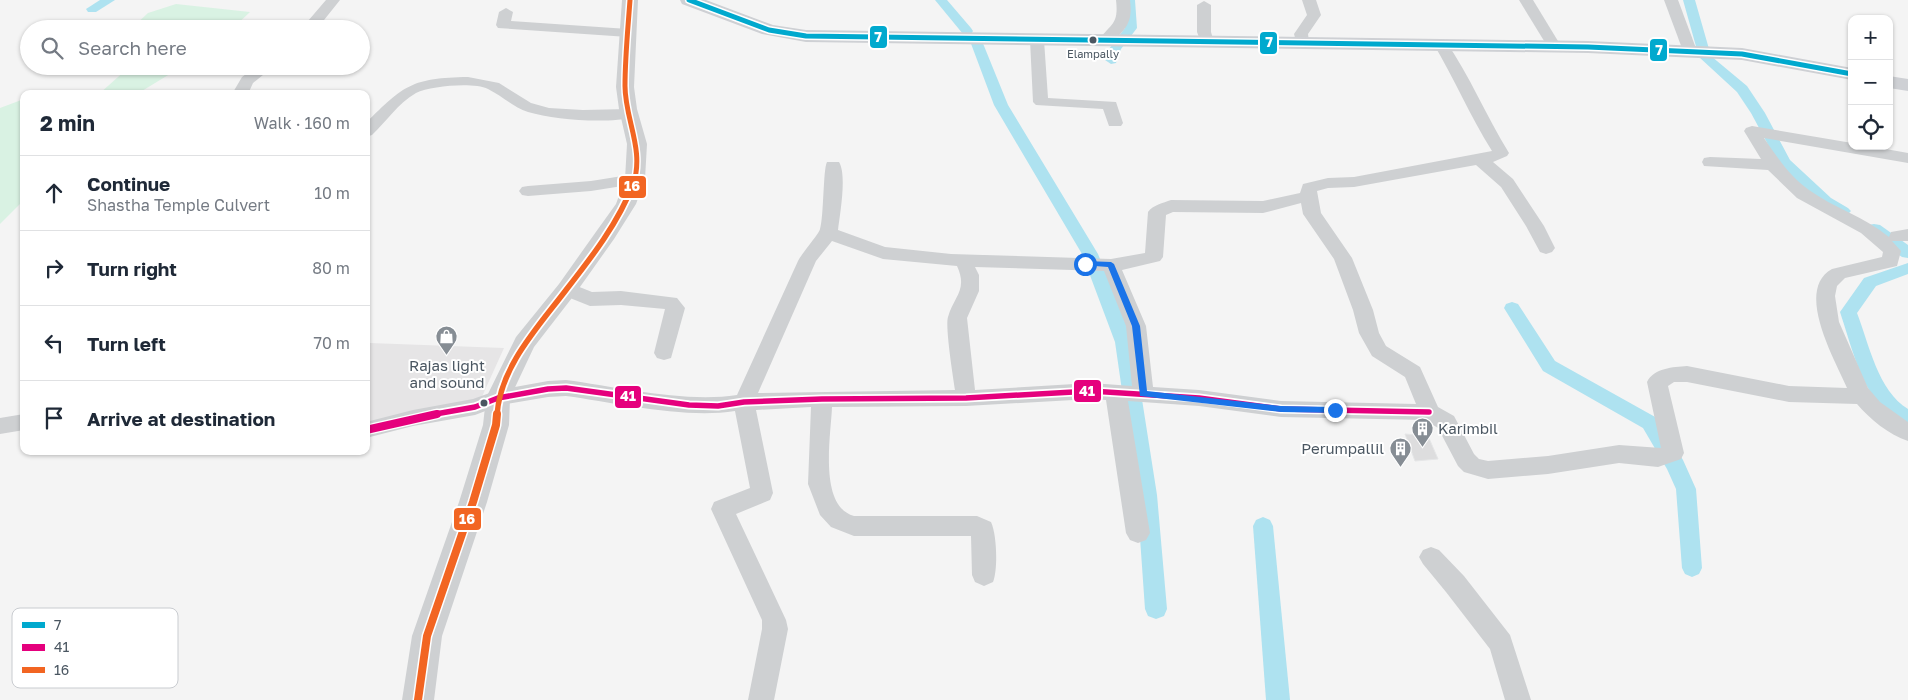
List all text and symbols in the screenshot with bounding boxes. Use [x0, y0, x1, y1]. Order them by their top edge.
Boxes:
map controls [1848, 15, 1893, 150]
button: + [1848, 15, 1893, 60]
search box [20, 20, 370, 75]
line badge: 7 [869, 25, 888, 49]
text: 7 [874, 28, 882, 45]
line badge: 7 [1259, 31, 1278, 55]
text: 7 [1265, 33, 1273, 50]
icon: search [38, 34, 66, 62]
marker: Elampally [1088, 35, 1098, 45]
text: Search here [78, 36, 187, 59]
line badge: 7 [1649, 38, 1668, 62]
text: 7 [1655, 41, 1663, 58]
place label: Elampally [1067, 47, 1119, 60]
button: − [1848, 60, 1893, 105]
button: locate [1848, 105, 1893, 150]
text: 2 min [40, 110, 95, 136]
text: Walk · 160 m [254, 113, 350, 133]
text: Continue [87, 172, 170, 195]
line badge: 16 [618, 175, 647, 199]
text: 16 [624, 177, 640, 194]
icon: ahead [40, 179, 68, 207]
text: 10 m [314, 183, 350, 203]
text: Shastha Temple Culvert [87, 195, 270, 215]
route start [1074, 253, 1097, 276]
icon: right [40, 254, 68, 282]
text: Turn right [87, 257, 177, 280]
text: 80 m [312, 258, 350, 278]
shop icon: Rajas light and sound [435, 325, 459, 356]
icon: left [40, 329, 68, 357]
text: Turn left [87, 332, 166, 355]
text: 70 m [313, 333, 350, 353]
place label: Rajas light and sound [409, 356, 485, 391]
line badge: 41 [1073, 379, 1102, 403]
text: 41 [1079, 382, 1095, 399]
line badge: 41 [614, 385, 642, 409]
text: 41 [620, 387, 636, 404]
unlabelled marker [479, 398, 489, 408]
route end [1324, 399, 1347, 422]
icon: arrive [40, 404, 68, 432]
text: Arrive at destination [87, 407, 275, 430]
building icon: Karimbil [1410, 417, 1434, 448]
place label: Karimbil [1438, 419, 1498, 437]
building icon: Perumpallil [1388, 437, 1412, 468]
place label: Perumpallil [1301, 439, 1384, 457]
line badge: 16 [453, 507, 482, 531]
text: 16 [459, 510, 475, 527]
legend [12, 608, 178, 688]
text: 7 [54, 616, 61, 633]
text: 41 [54, 638, 70, 655]
text: 16 [54, 661, 69, 678]

